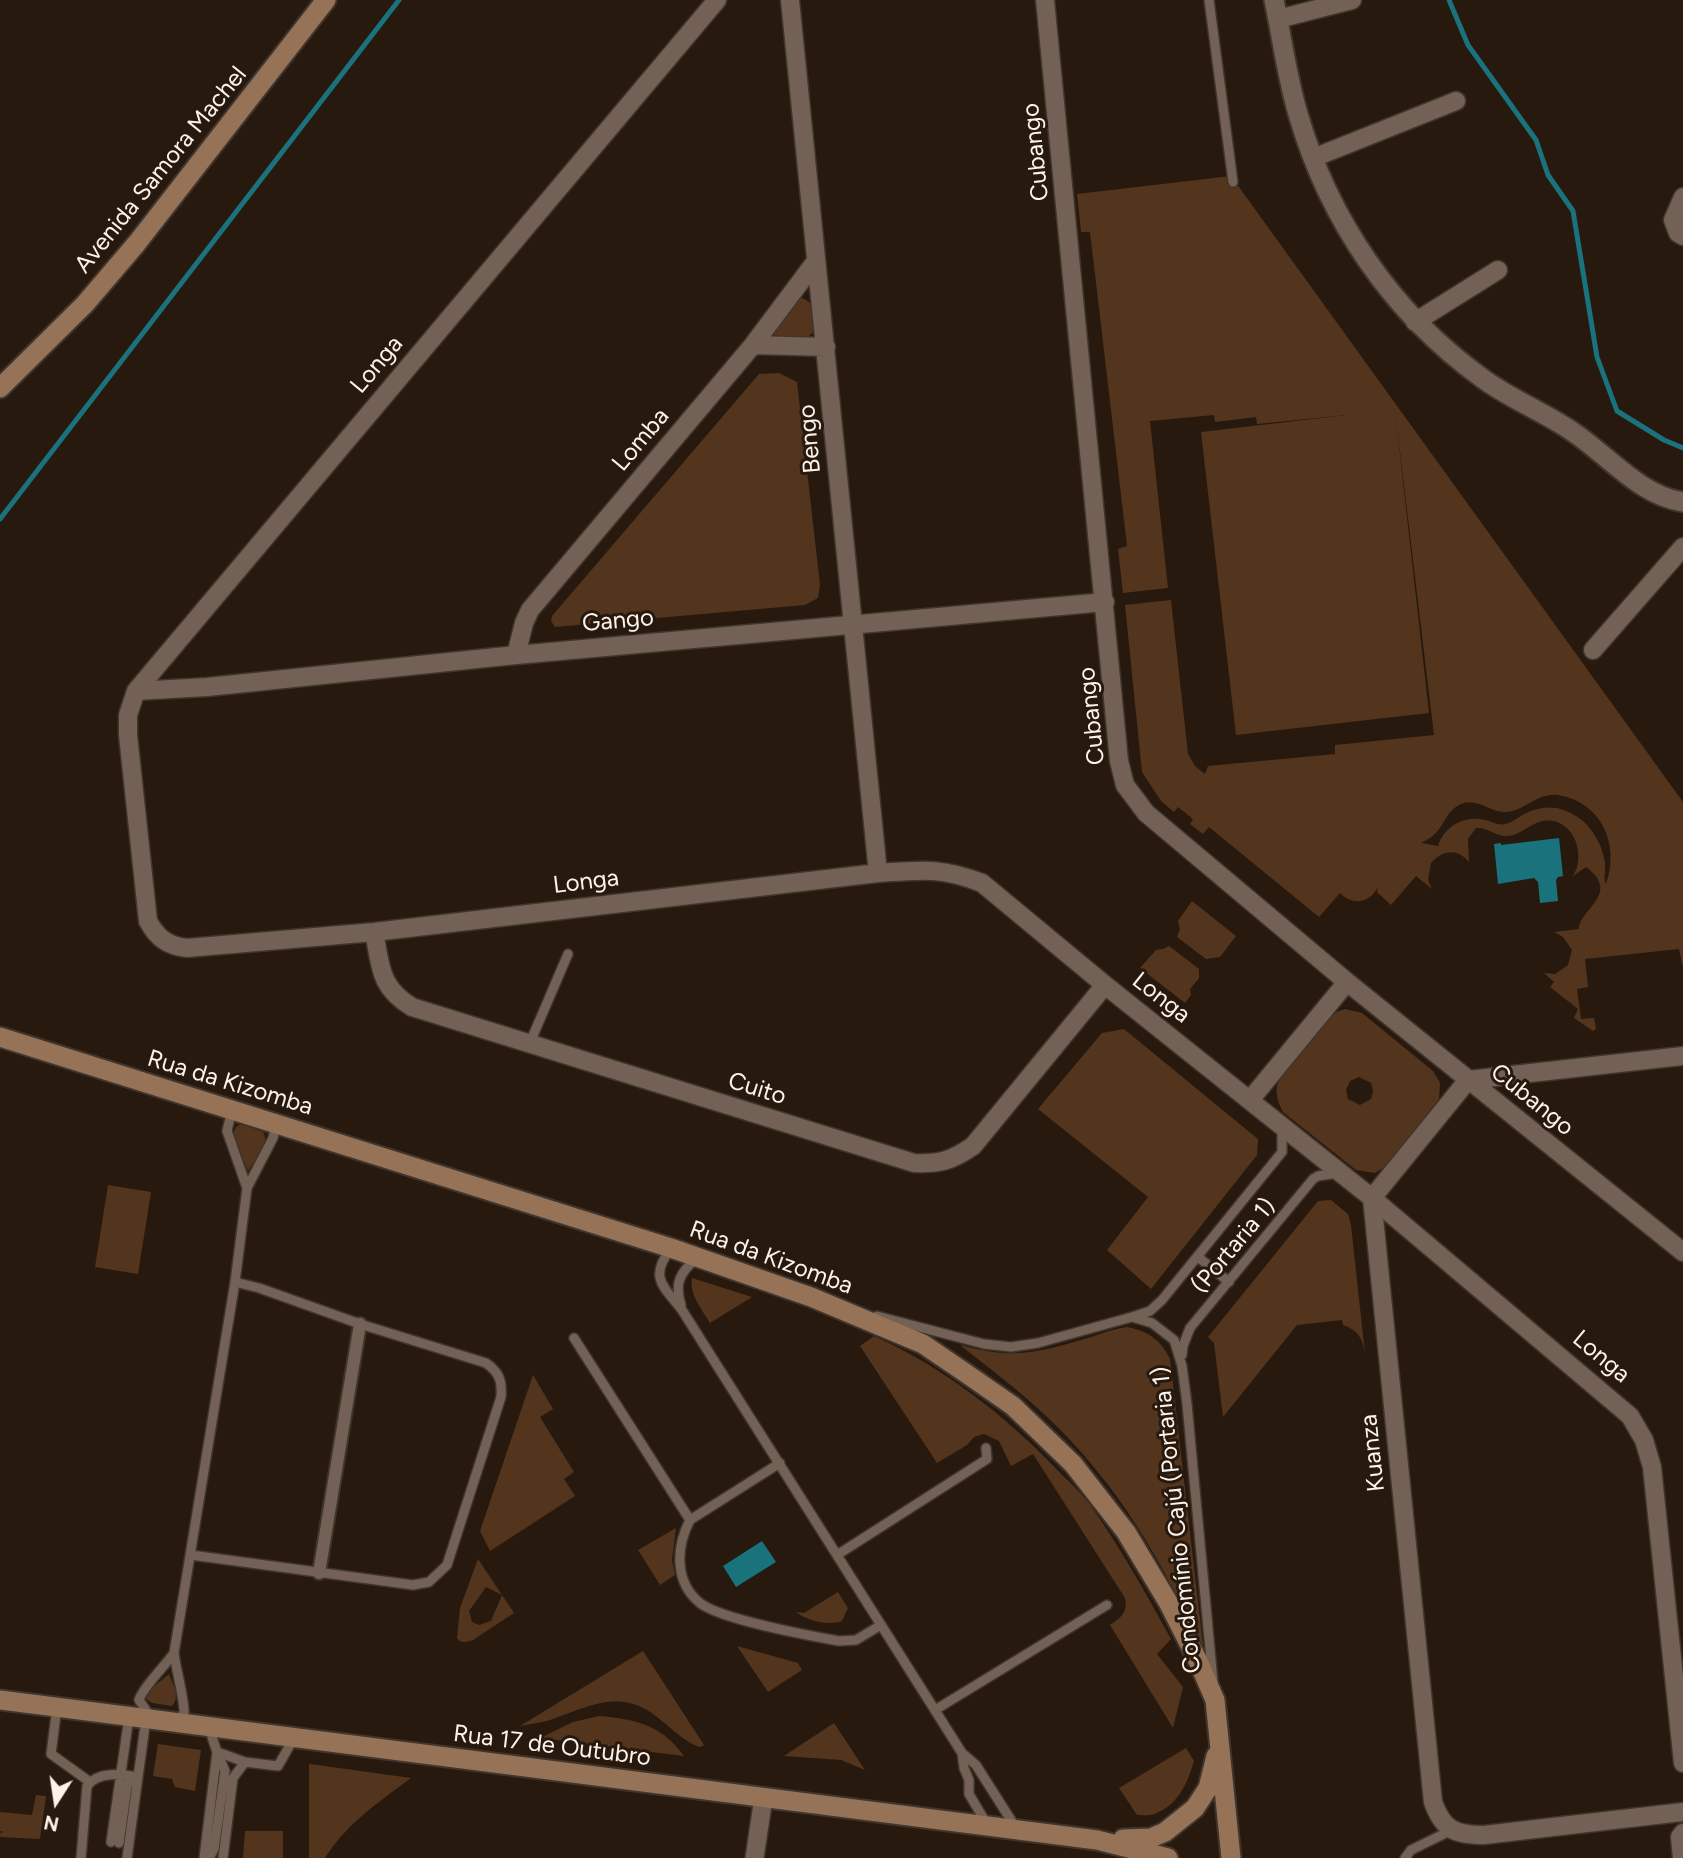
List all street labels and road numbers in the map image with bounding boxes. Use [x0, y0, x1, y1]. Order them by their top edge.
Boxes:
street label: Avenida Samora Machel [69, 61, 253, 279]
street label: Cubango [1017, 102, 1055, 202]
street label: Longa [345, 330, 409, 400]
street label: Lomba [606, 403, 676, 477]
street label: Bengo [793, 403, 827, 475]
street label: Gango [581, 604, 655, 638]
street label: Cubango [1073, 666, 1111, 766]
street label: Longa [551, 864, 621, 900]
street label: Longa [1126, 966, 1196, 1030]
street label: Rua da Kizomba [144, 1044, 316, 1122]
street label: Cubango [1485, 1058, 1579, 1142]
street label: Cuito [724, 1067, 790, 1111]
street label: (Portaria 1) [1186, 1192, 1282, 1300]
street label: Rua da Kizomba [686, 1215, 856, 1301]
street label: Longa [1566, 1325, 1636, 1389]
street label: Condomínio Cajú (Portaria 1) [1147, 1365, 1207, 1675]
street label: Kuanza [1355, 1413, 1391, 1493]
street label: Rua 17 de Outubro [451, 1720, 653, 1772]

